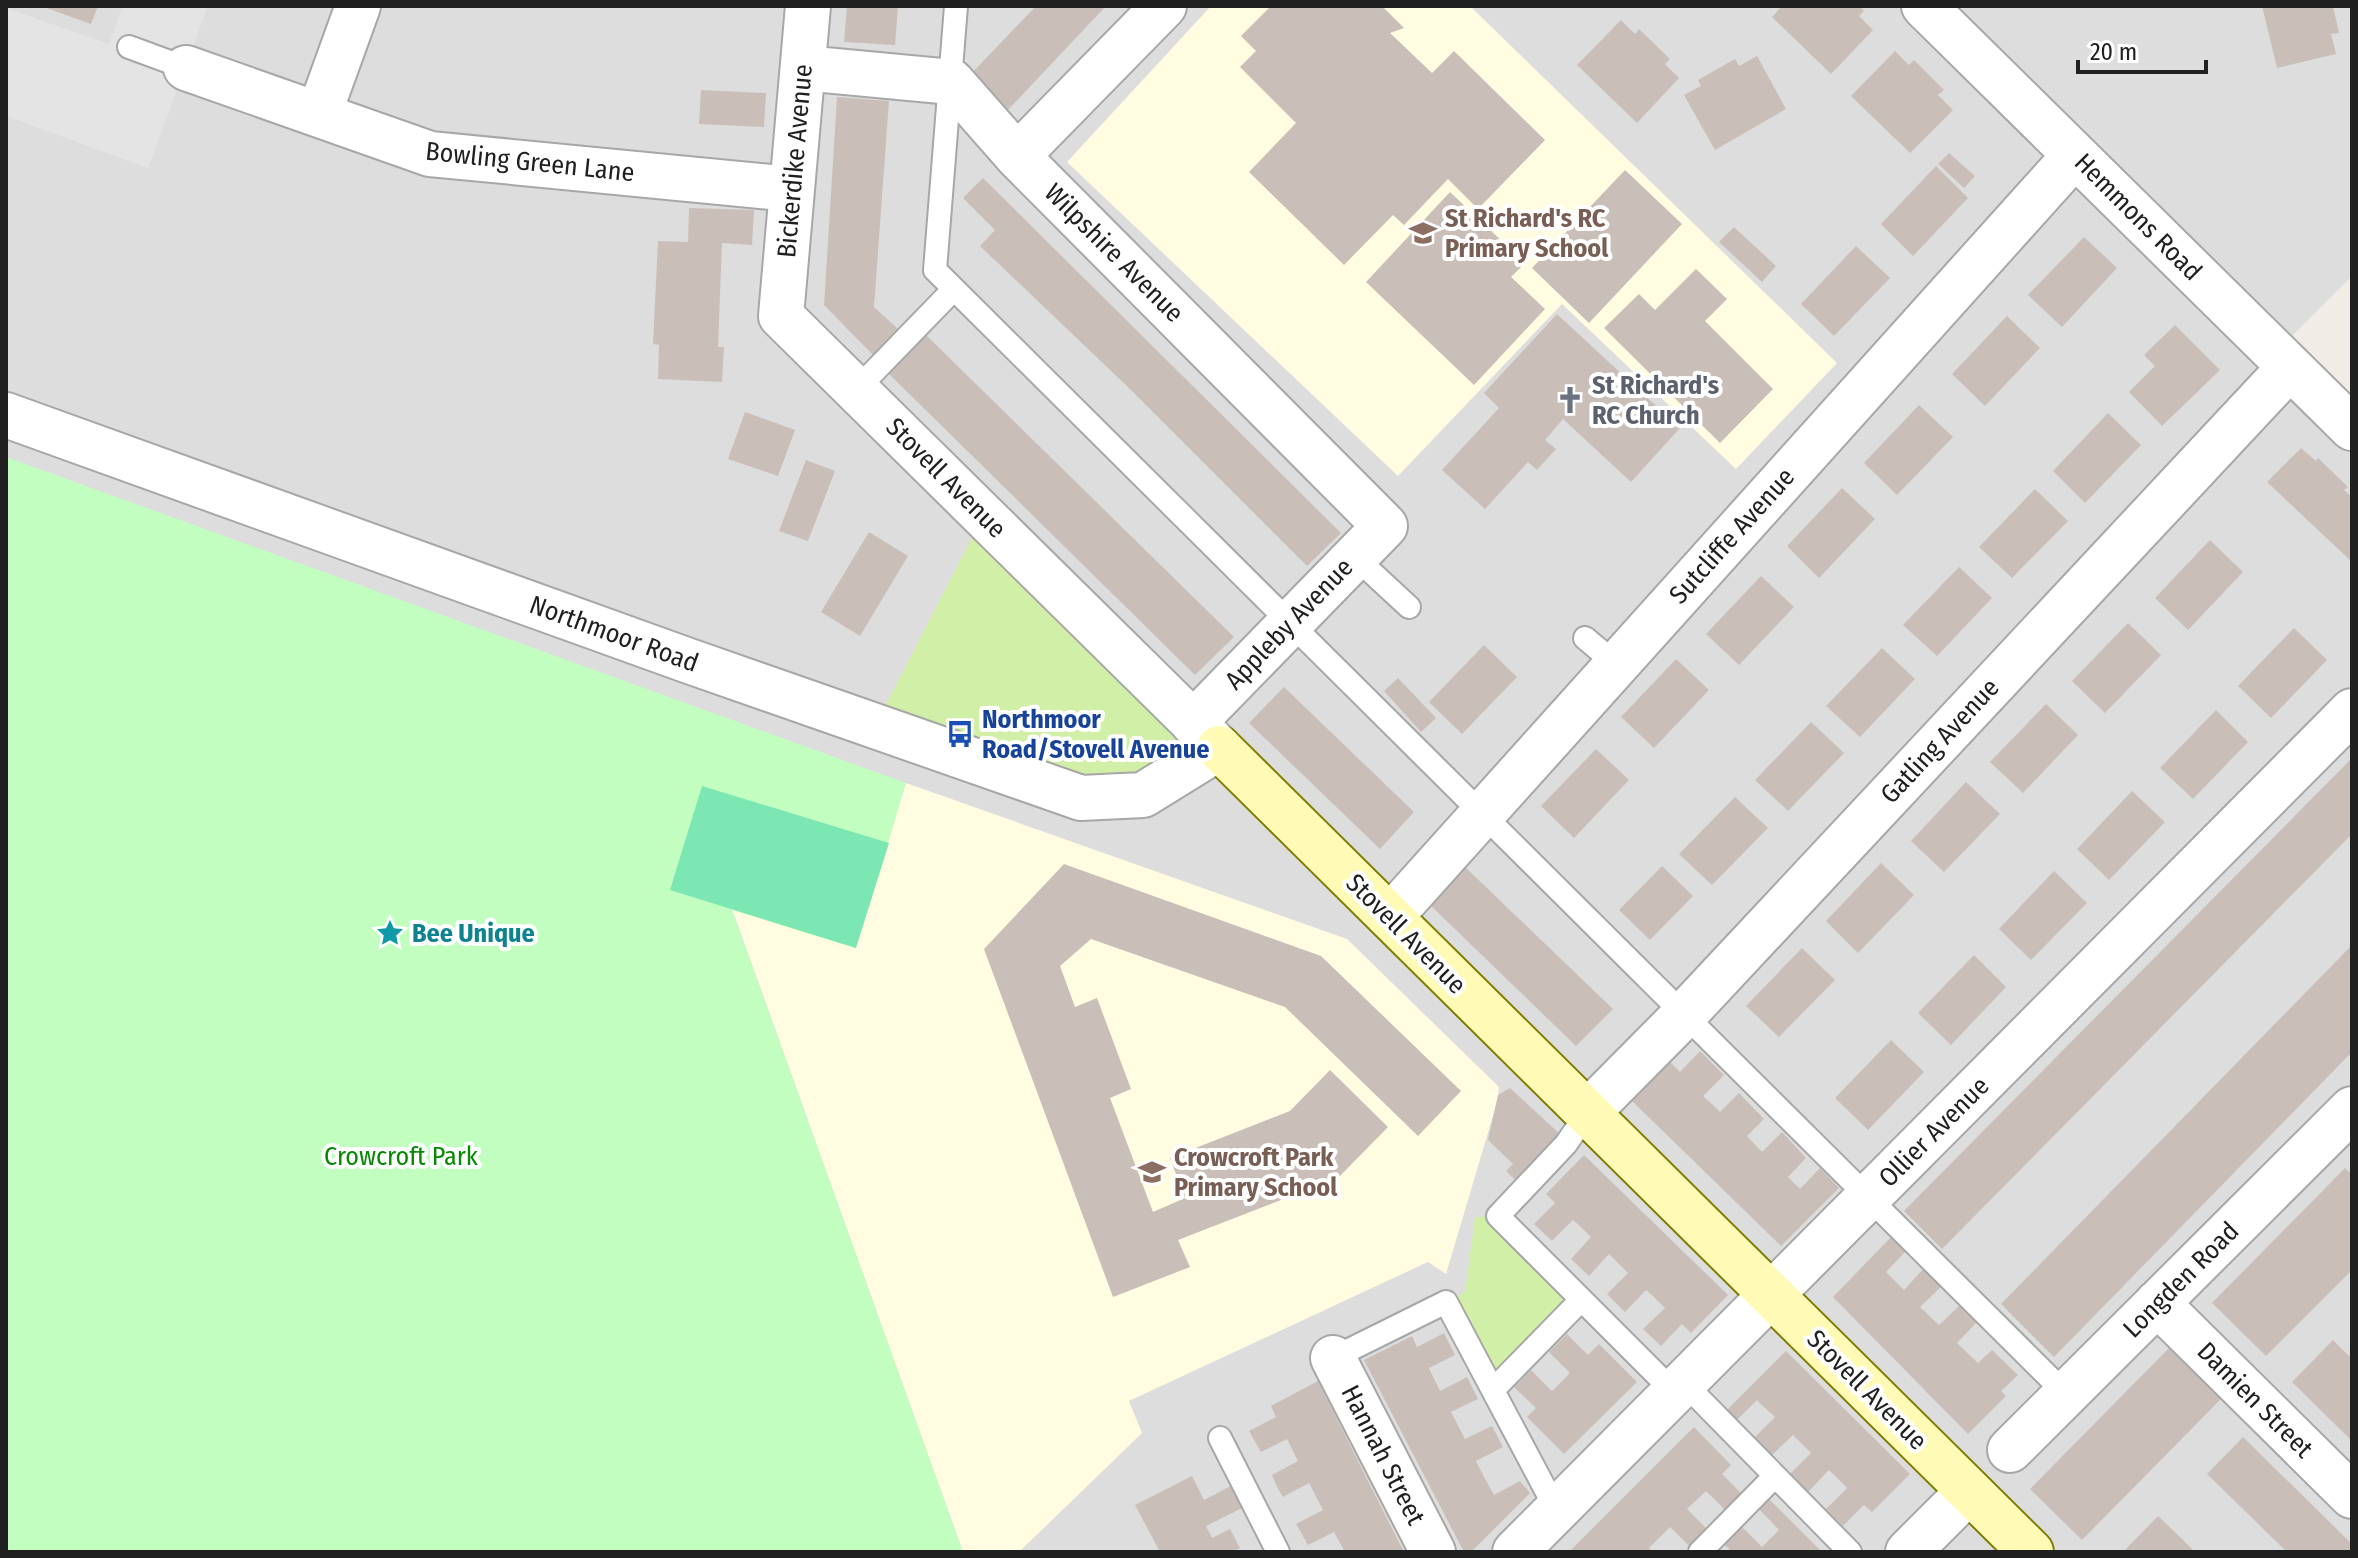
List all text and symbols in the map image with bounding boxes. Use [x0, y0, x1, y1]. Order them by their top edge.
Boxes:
scale bar [2078, 24, 2206, 74]
text: 20 m [2090, 38, 2137, 66]
street label: Bickerdike Avenue [771, 63, 819, 259]
street label: Bowling Green Lane [424, 136, 636, 188]
street label: Hemmons Road [2068, 147, 2208, 287]
street label: Wilpshire Avenue [1038, 177, 1190, 329]
place label: St Richard's RC Primary School [1445, 203, 1609, 264]
school or university icon: St Richard's RC Primary School [1408, 218, 1438, 248]
place label: St Richard's RC Church [1592, 370, 1719, 431]
church icon: St Richard's RC Church [1555, 385, 1585, 415]
street label: Stovell Avenue [880, 412, 1012, 544]
street label: Sutcliffe Avenue [1663, 462, 1801, 610]
street label: Appleby Avenue [1219, 552, 1359, 696]
street label: Northmoor Road [525, 589, 703, 679]
street label: Gatling Avenue [1874, 672, 2006, 810]
place label: Northmoor Road/Stovell Avenue [982, 704, 1209, 765]
bus stop icon: Northmoor Road/Stovell Avenue [945, 719, 975, 749]
street label: Stovell Avenue [1340, 868, 1472, 1000]
place icon: Bee Unique [375, 918, 405, 948]
place label: Bee Unique [412, 918, 535, 949]
street label: Ollier Avenue [1873, 1071, 1995, 1193]
park label: Crowcroft Park [324, 1141, 479, 1172]
place label: Crowcroft Park Primary School [1174, 1142, 1338, 1203]
school or university icon: Crowcroft Park Primary School [1137, 1157, 1167, 1187]
street label: Longden Road [2117, 1216, 2245, 1344]
street label: Stovell Avenue [1801, 1324, 1933, 1456]
street label: Damien Street [2191, 1336, 2320, 1465]
street label: Hannah Street [1335, 1380, 1432, 1530]

